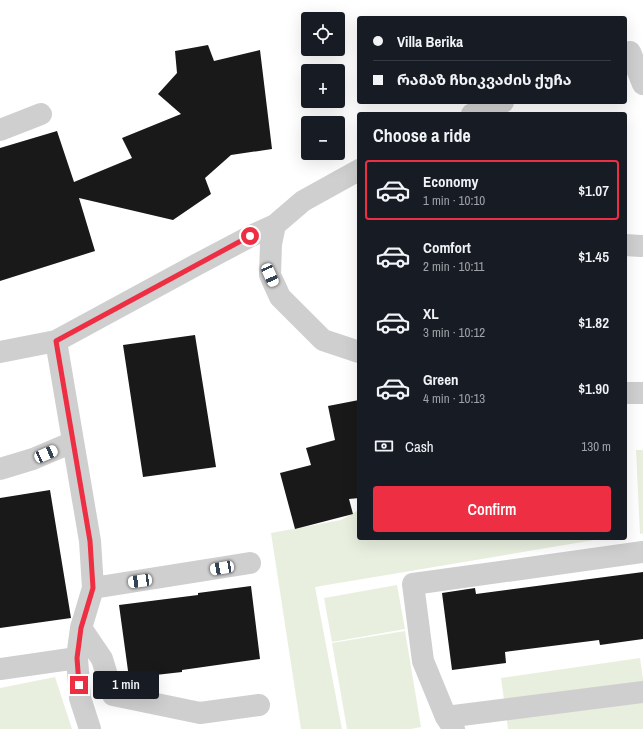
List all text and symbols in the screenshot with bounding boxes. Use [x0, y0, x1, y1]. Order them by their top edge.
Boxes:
map controls [301, 12, 345, 160]
button: locate [301, 12, 345, 56]
text: Villa Berika [397, 31, 463, 52]
button: + [301, 64, 345, 108]
text: რამაზ ჩხიკვაძის ქუჩა [397, 69, 572, 90]
button: − [301, 116, 345, 160]
text: Choose a ride [373, 123, 471, 148]
text: Economy [423, 171, 478, 192]
icon: car [375, 172, 411, 208]
text: $1.07 [578, 180, 609, 201]
text: 1 min · 10:10 [423, 192, 485, 209]
route start [241, 227, 259, 245]
text: Comfort [423, 237, 471, 258]
icon: car [375, 238, 411, 274]
text: $1.45 [578, 246, 609, 267]
text: 2 min · 10:11 [423, 258, 484, 275]
car [260, 262, 280, 288]
text: XL [423, 303, 439, 324]
icon: car [375, 304, 411, 340]
text: $1.82 [578, 312, 609, 333]
text: 3 min · 10:12 [423, 324, 485, 341]
text: Green [423, 369, 459, 390]
icon: car [375, 370, 411, 406]
text: $1.90 [578, 378, 609, 399]
text: 4 min · 10:13 [423, 390, 485, 407]
icon: cash [373, 435, 395, 457]
text: Cash [405, 436, 434, 457]
text: 130 m [581, 438, 611, 455]
car [33, 444, 59, 464]
button: Confirm [373, 486, 611, 532]
car [209, 560, 235, 576]
car [127, 573, 153, 589]
callout: 1 min [93, 671, 159, 699]
route end [70, 676, 88, 694]
text: 1 min [112, 676, 140, 693]

